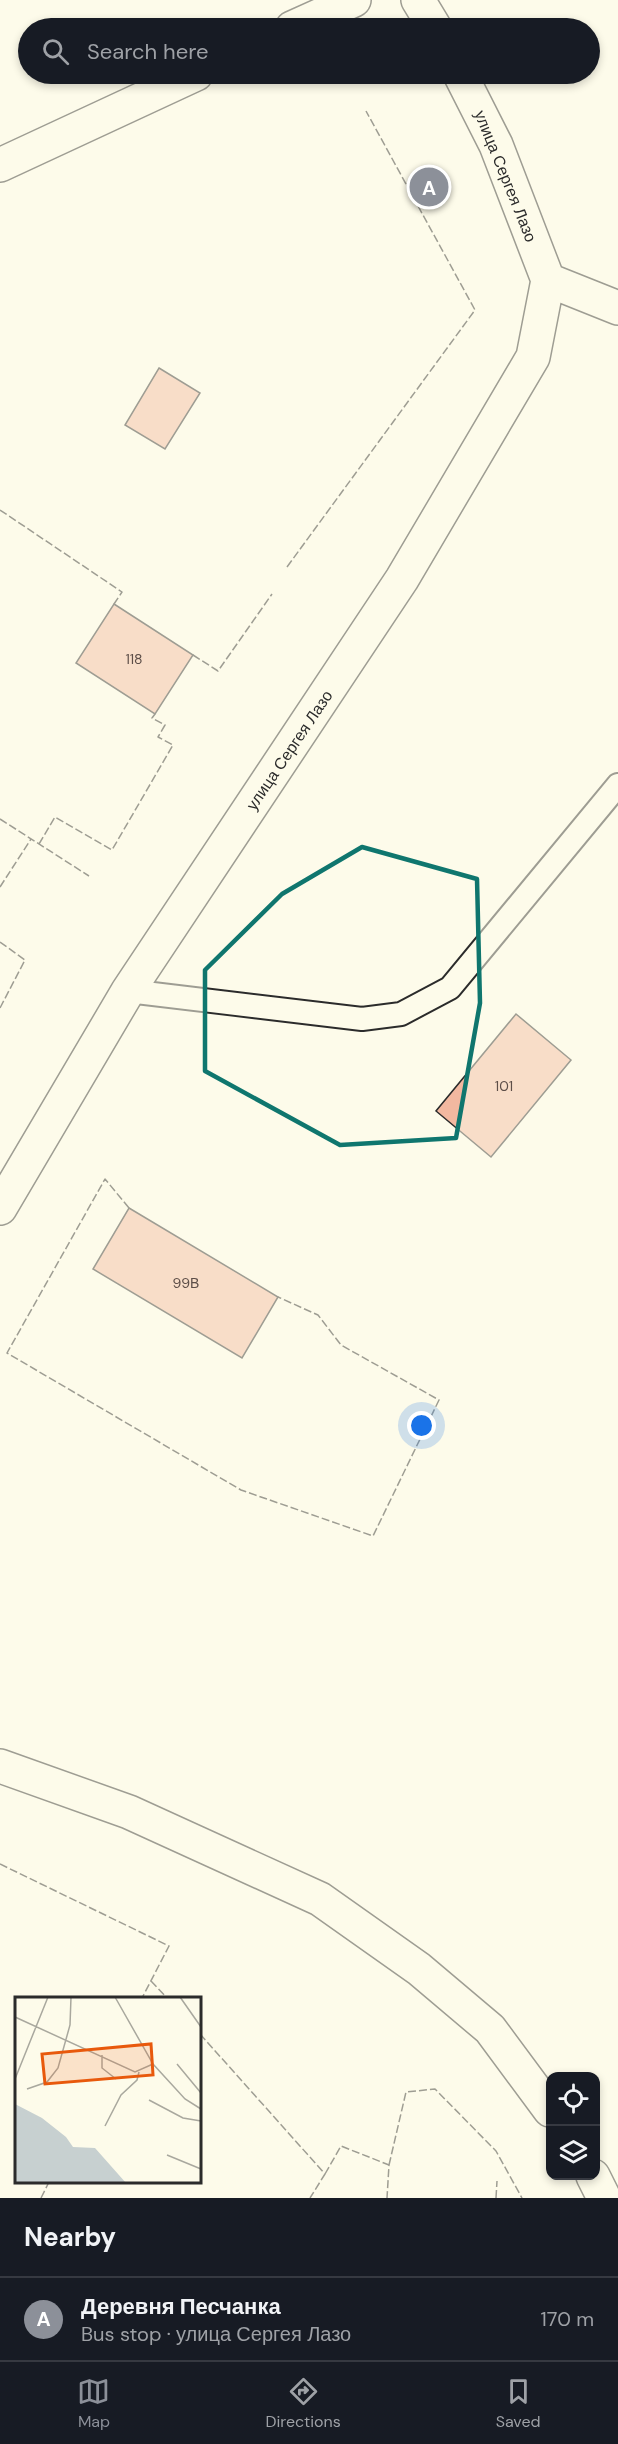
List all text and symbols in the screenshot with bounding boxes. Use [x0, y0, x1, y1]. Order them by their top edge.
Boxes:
search box [18, 18, 600, 84]
icon: search [39, 35, 72, 68]
text: Search here [87, 37, 208, 66]
street label: улица Сергея Лазо [470, 107, 542, 245]
pin: A [410, 164, 448, 210]
house number: 118 [125, 650, 143, 668]
street label: улица Сергея Лазо [242, 686, 337, 814]
house number: 101 [495, 1077, 513, 1095]
house number: 99В [173, 1274, 199, 1292]
your location [407, 1411, 436, 1440]
inset map [15, 1997, 201, 2183]
map controls [546, 2072, 600, 2180]
button: locate [546, 2072, 600, 2126]
button: layers [546, 2126, 600, 2180]
text: Nearby [24, 2220, 116, 2254]
text: Деревня Песчанка [81, 2292, 281, 2321]
text: A [36, 2306, 51, 2332]
text: 170 m [541, 2306, 594, 2332]
text: Bus stop · улица Сергея Лазо [81, 2321, 351, 2347]
tab: Map [77, 2375, 110, 2432]
tab: Directions [265, 2375, 341, 2432]
tab: Saved [496, 2375, 541, 2432]

